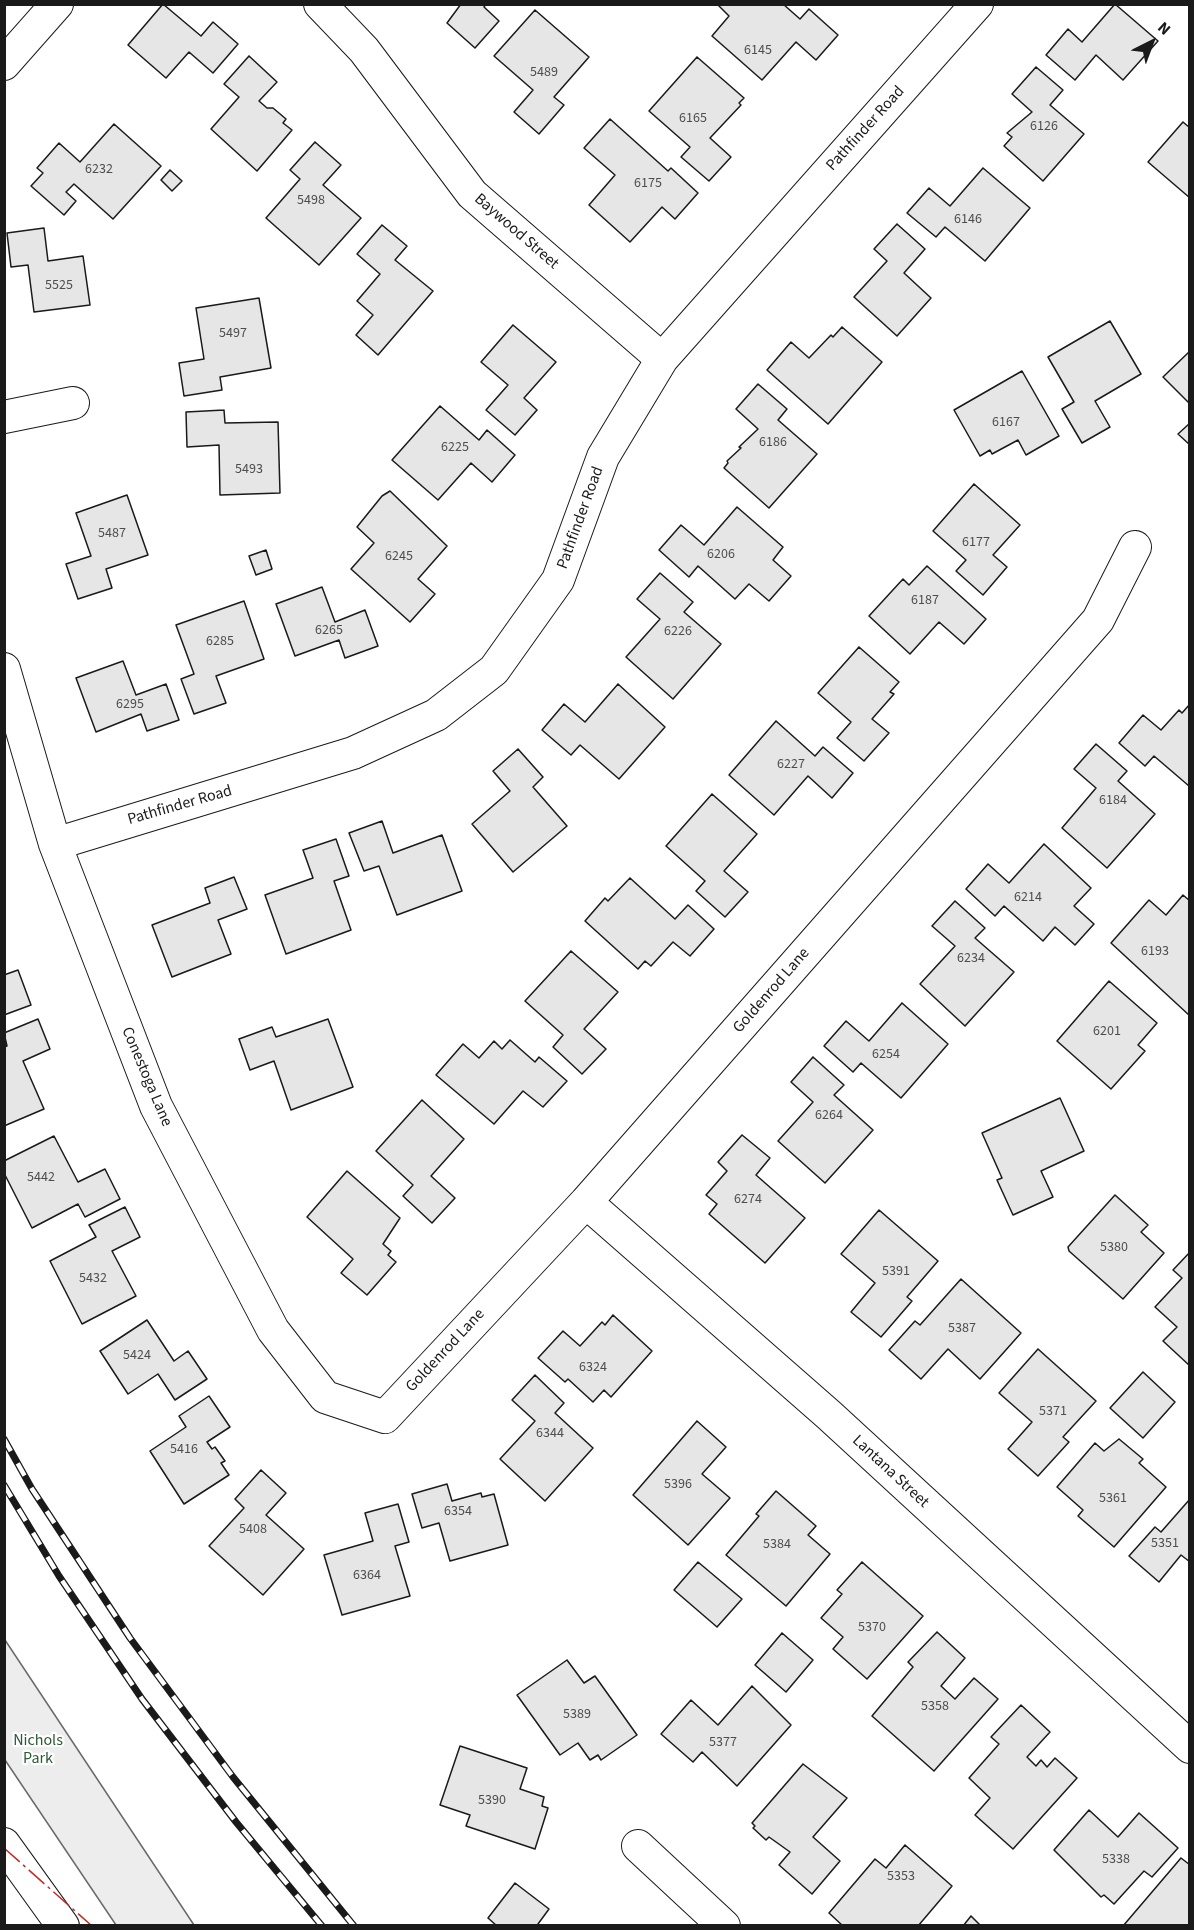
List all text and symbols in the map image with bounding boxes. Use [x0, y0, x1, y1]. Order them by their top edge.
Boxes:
north arrow [1122, 12, 1182, 72]
text: N [1153, 17, 1175, 40]
house number: 6145 [744, 43, 772, 59]
house number: 5489 [530, 65, 558, 81]
street label: Pathfinder Road [823, 83, 909, 175]
house number: 6165 [679, 111, 707, 127]
house number: 6126 [1030, 119, 1058, 135]
house number: 6232 [85, 162, 113, 178]
house number: 6175 [634, 176, 662, 192]
street label: Baywood Street [470, 190, 562, 274]
house number: 5498 [297, 193, 325, 209]
house number: 6146 [954, 212, 982, 228]
house number: 5525 [45, 278, 73, 294]
house number: 5497 [219, 326, 247, 342]
house number: 6167 [992, 415, 1020, 431]
house number: 6186 [759, 435, 787, 451]
house number: 6225 [441, 440, 469, 456]
house number: 5493 [235, 462, 263, 478]
street label: Pathfinder Road [554, 464, 608, 572]
house number: 5487 [98, 526, 126, 542]
house number: 6177 [962, 535, 990, 551]
house number: 6206 [707, 547, 735, 563]
house number: 6245 [385, 549, 413, 565]
house number: 6187 [911, 593, 939, 609]
house number: 6265 [315, 623, 343, 639]
house number: 6226 [664, 624, 692, 640]
house number: 6285 [206, 634, 234, 650]
house number: 6295 [116, 697, 144, 713]
house number: 6227 [777, 757, 805, 773]
street label: Pathfinder Road [126, 782, 234, 830]
house number: 6184 [1099, 793, 1127, 809]
house number: 6214 [1014, 890, 1042, 906]
street label: Goldenrod Lane [730, 944, 814, 1038]
house number: 6193 [1141, 944, 1169, 960]
house number: 6234 [957, 951, 985, 967]
street label: Conestoga Lane [116, 1024, 176, 1130]
house number: 6201 [1093, 1024, 1121, 1040]
house number: 6254 [872, 1047, 900, 1063]
house number: 6264 [815, 1108, 843, 1124]
house number: 5442 [27, 1170, 55, 1186]
house number: 6274 [734, 1192, 762, 1208]
house number: 5380 [1100, 1240, 1128, 1256]
house number: 5391 [882, 1264, 910, 1280]
house number: 5432 [79, 1271, 107, 1287]
street label: Goldenrod Lane [403, 1305, 489, 1397]
house number: 5387 [948, 1321, 976, 1337]
house number: 5424 [123, 1348, 151, 1364]
house number: 6324 [579, 1360, 607, 1376]
house number: 5371 [1039, 1404, 1067, 1420]
house number: 6344 [536, 1426, 564, 1442]
street label: Lantana Street [848, 1432, 932, 1512]
house number: 5416 [170, 1442, 198, 1458]
house number: 5396 [664, 1477, 692, 1493]
house number: 5361 [1099, 1491, 1127, 1507]
house number: 6354 [444, 1504, 472, 1520]
house number: 5408 [239, 1522, 267, 1538]
house number: 5351 [1151, 1536, 1179, 1552]
house number: 5384 [763, 1537, 791, 1553]
house number: 6364 [353, 1568, 381, 1584]
house number: 5370 [858, 1620, 886, 1636]
house number: 5358 [921, 1699, 949, 1715]
house number: 5389 [563, 1707, 591, 1723]
park label: Nichols Park [13, 1731, 63, 1769]
house number: 5377 [709, 1735, 737, 1751]
house number: 5390 [478, 1793, 506, 1809]
house number: 5338 [1102, 1852, 1130, 1868]
house number: 5353 [887, 1869, 915, 1885]

